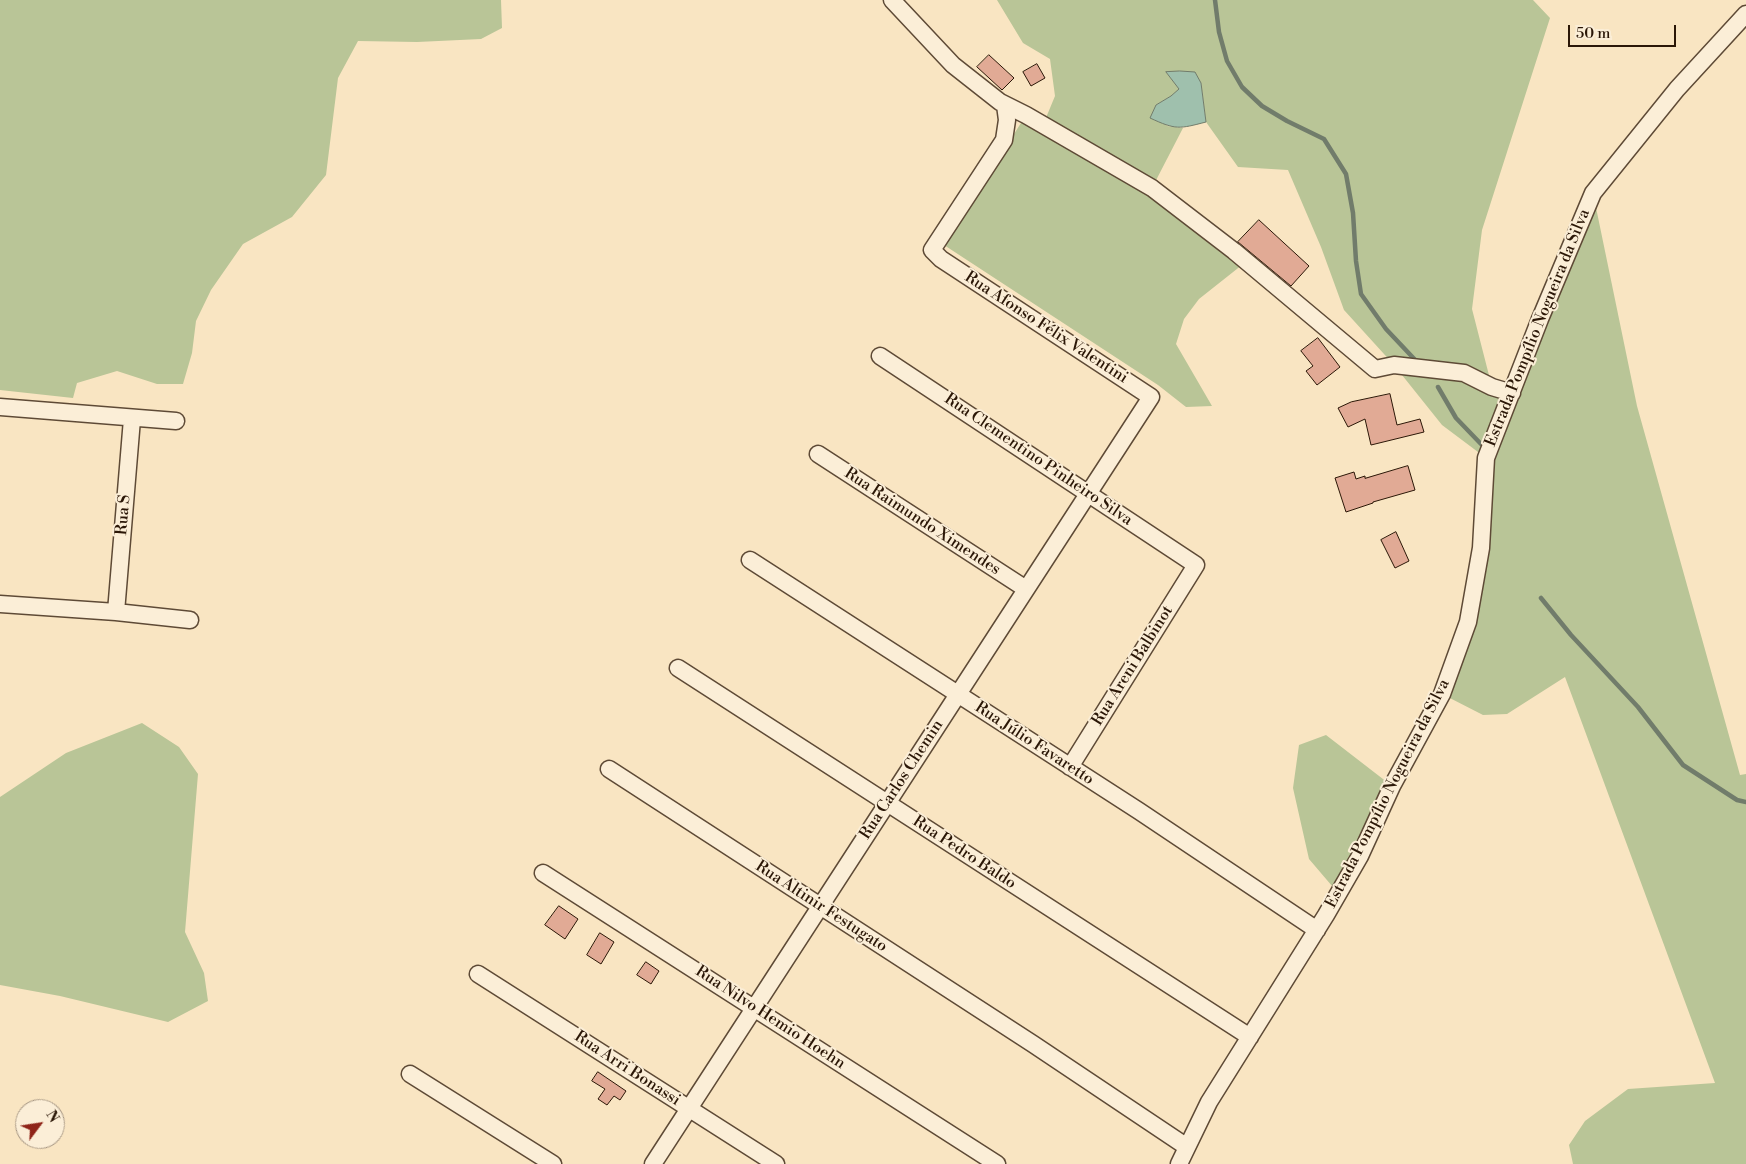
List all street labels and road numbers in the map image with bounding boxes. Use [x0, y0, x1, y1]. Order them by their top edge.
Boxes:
street label: Estrada Pompílio Nogueira da Silva [1481, 206, 1595, 450]
street label: Rua Afonso Félix Valentini [961, 268, 1131, 388]
street label: Rua Clementino Pinheiro Silva [940, 390, 1136, 530]
street label: Rua Raimundo Ximendes [840, 464, 1004, 580]
street label: Rua S [113, 494, 135, 536]
street label: Rua Areni Balbinot [1088, 602, 1178, 730]
street label: Estrada Pompílio Nogueira da Silva [1322, 676, 1454, 912]
street label: Rua Júlio Favaretto [971, 698, 1097, 790]
street label: Rua Carlos Chemin [856, 717, 948, 843]
street label: Rua Pedro Baldo [909, 812, 1019, 894]
street label: Rua Altinir Festugato [751, 857, 891, 957]
street label: Rua Nilvo Hemio Hoehn [691, 962, 849, 1074]
street label: Rua Arri Bonassi [570, 1028, 684, 1110]

